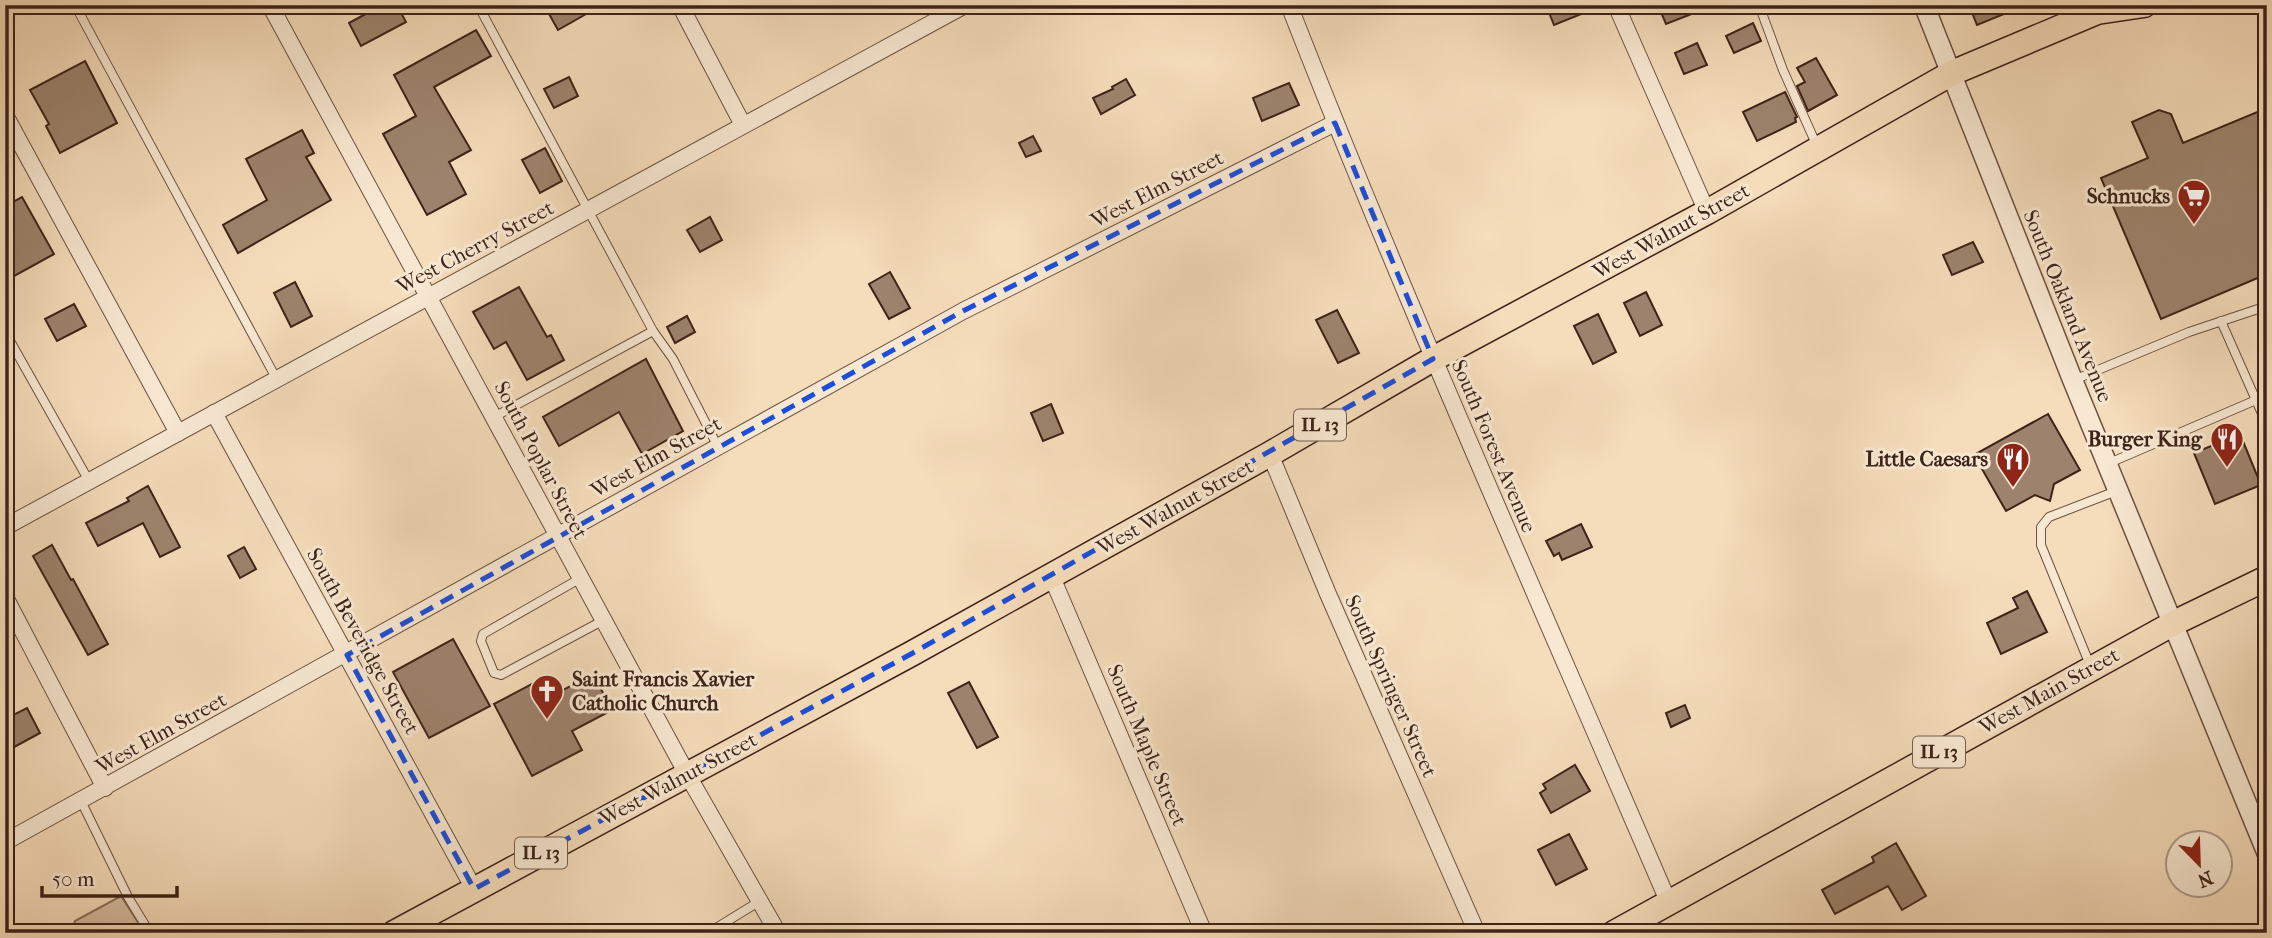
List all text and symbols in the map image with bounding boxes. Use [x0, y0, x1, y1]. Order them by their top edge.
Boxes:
street label: West Elm Street [1086, 145, 1228, 233]
supermarket icon: Schnucks [2175, 177, 2213, 226]
street label: West Walnut Street [1588, 178, 1754, 284]
place label: Schnucks [2087, 184, 2170, 208]
street label: West Cherry Street [391, 195, 558, 299]
street label: South Oakland Avenue [2018, 206, 2118, 406]
street label: South Forest Avenue [1447, 356, 1541, 536]
street label: South Poplar Street [489, 377, 593, 543]
road number: IL 13 [1294, 410, 1346, 440]
street label: West Elm Street [586, 411, 726, 503]
restaurant icon: Burger King [2208, 420, 2246, 469]
place label: Burger King [2088, 427, 2203, 451]
restaurant icon: Little Caesars [1994, 440, 2032, 489]
place label: Little Caesars [1865, 447, 1988, 471]
street label: West Walnut Street [1092, 454, 1258, 560]
street label: South Beveridge Street [302, 544, 424, 739]
street label: South Springer Street [1340, 591, 1442, 781]
street label: West Main Street [1974, 642, 2124, 740]
street label: South Maple Street [1102, 661, 1192, 830]
place label: Saint Francis Xavier Catholic Church [572, 667, 755, 715]
church icon: Saint Francis Xavier Catholic Church [528, 672, 566, 721]
street label: West Elm Street [91, 687, 231, 779]
street label: West Walnut Street [594, 727, 761, 831]
road number: IL 13 [1913, 736, 1965, 768]
north arrow [2164, 830, 2234, 900]
road number: IL 13 [515, 838, 567, 868]
scale bar [42, 854, 177, 898]
text: N [2194, 866, 2216, 892]
text: 50 m [52, 867, 95, 891]

